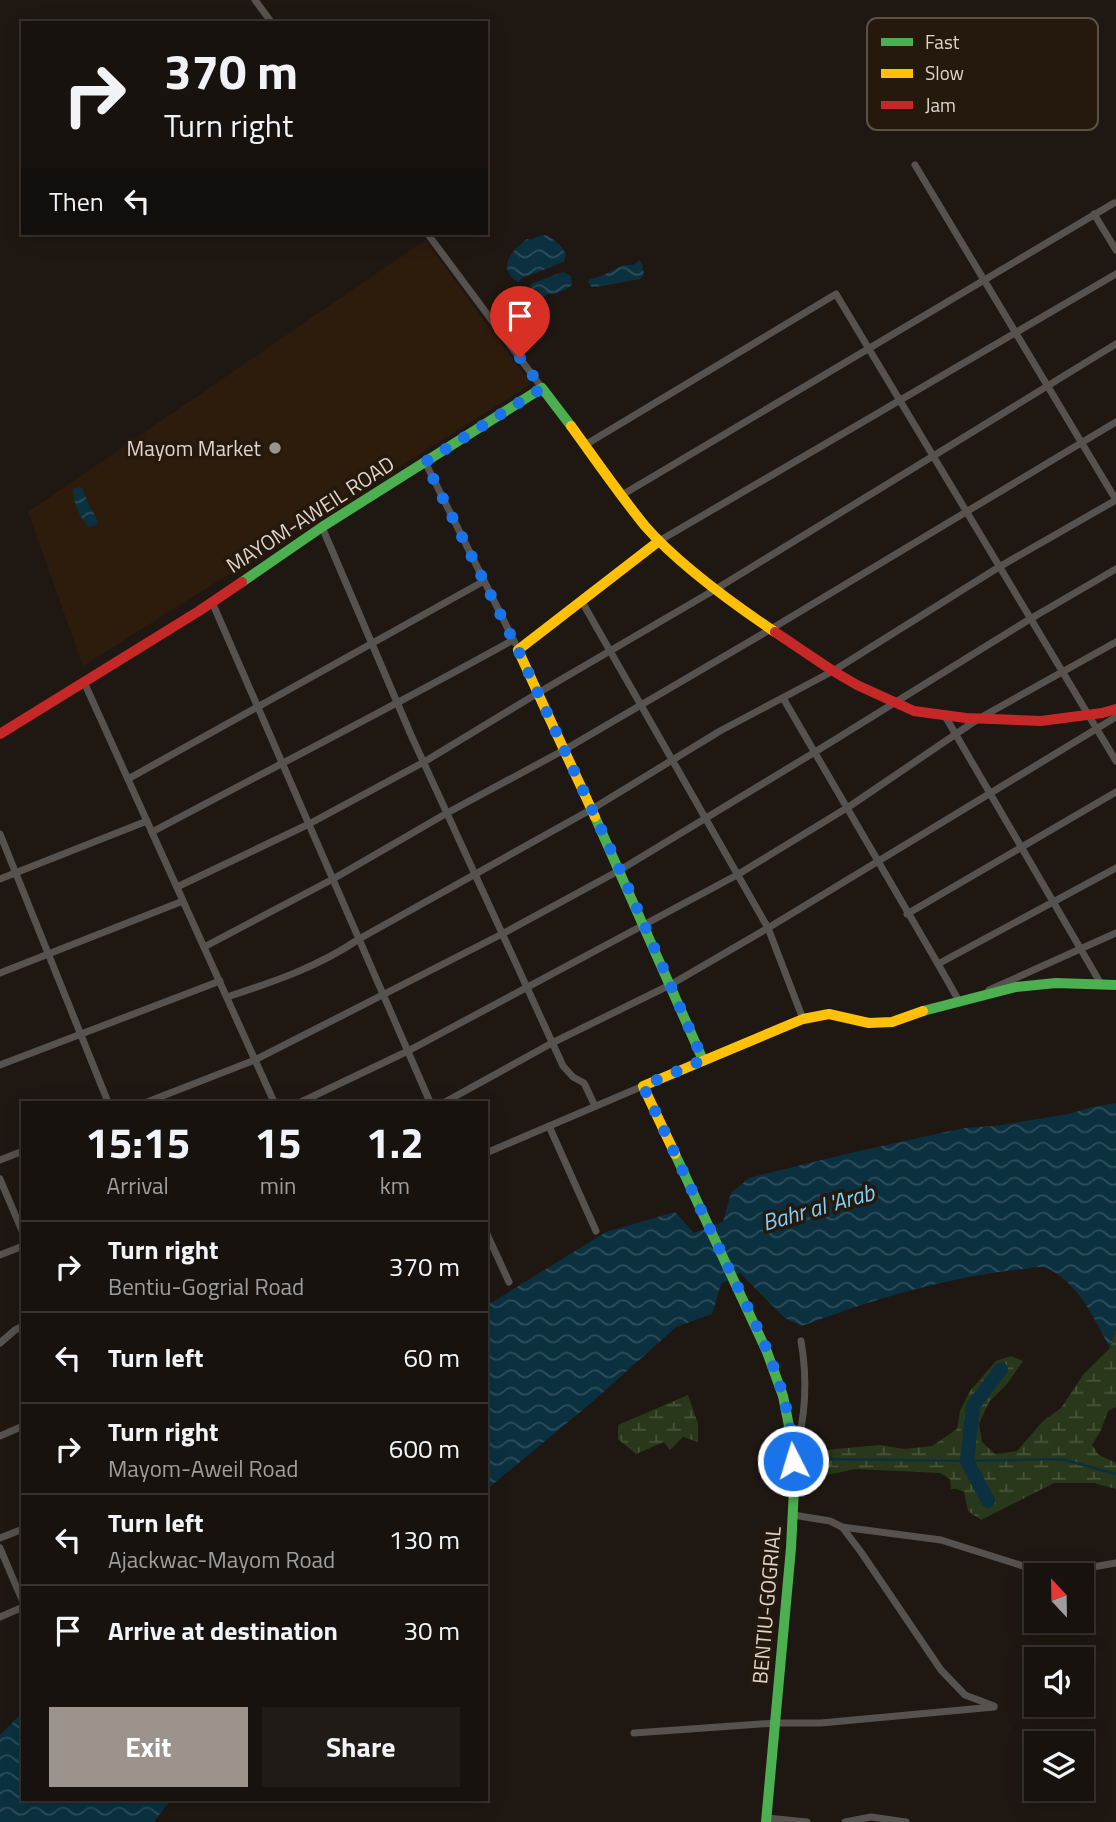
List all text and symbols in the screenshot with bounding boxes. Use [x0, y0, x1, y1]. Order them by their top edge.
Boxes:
legend [867, 18, 1098, 130]
text: Fast [925, 27, 960, 56]
text: 370 m [164, 33, 298, 108]
icon: right [49, 49, 140, 140]
text: Slow [925, 58, 964, 87]
text: Jam [925, 90, 956, 119]
text: Turn right [164, 101, 293, 149]
text: Then [49, 182, 104, 221]
icon: left [118, 182, 156, 220]
pin [490, 286, 550, 358]
icon: arrive [501, 297, 539, 335]
place label: Mayom Market [127, 432, 262, 464]
marker: Mayom Market [267, 440, 283, 456]
street label: MAYOM-AWEIL ROAD [219, 447, 401, 581]
text: 15:15 [85, 1110, 190, 1174]
text: 15 [255, 1110, 302, 1174]
text: 1.2 [366, 1110, 424, 1174]
text: Arrival [107, 1168, 169, 1203]
text: min [260, 1168, 296, 1203]
text: km [380, 1168, 410, 1203]
water label: Bahr al 'Arab [758, 1174, 880, 1240]
text: Turn right [108, 1230, 219, 1269]
text: 370 m [389, 1247, 460, 1286]
icon: right [49, 1248, 87, 1286]
text: Bentiu-Gogrial Road [108, 1269, 304, 1304]
text: Turn left [108, 1338, 203, 1377]
text: 60 m [403, 1338, 460, 1377]
icon: left [49, 1339, 87, 1377]
text: Turn right [108, 1412, 219, 1451]
position arrow [756, 1424, 830, 1498]
text: 600 m [389, 1429, 460, 1468]
icon: right [49, 1430, 87, 1468]
text: Mayom-Aweil Road [108, 1451, 298, 1486]
text: Turn left [108, 1503, 203, 1542]
text: 130 m [389, 1520, 460, 1559]
icon: left [49, 1521, 87, 1559]
street label: BENTIU-GOGRIAL [743, 1525, 789, 1685]
text: Ajackwac-Mayom Road [108, 1542, 335, 1577]
north arrow [1024, 1563, 1094, 1633]
map controls [1024, 1563, 1094, 1801]
text: Arrive at destination [108, 1611, 338, 1650]
text: 30 m [403, 1611, 460, 1650]
icon: arrive [49, 1612, 87, 1650]
button: sound [1024, 1647, 1094, 1717]
button: Exit [49, 1707, 248, 1787]
button: Share [262, 1707, 460, 1787]
button: layers [1024, 1731, 1094, 1801]

